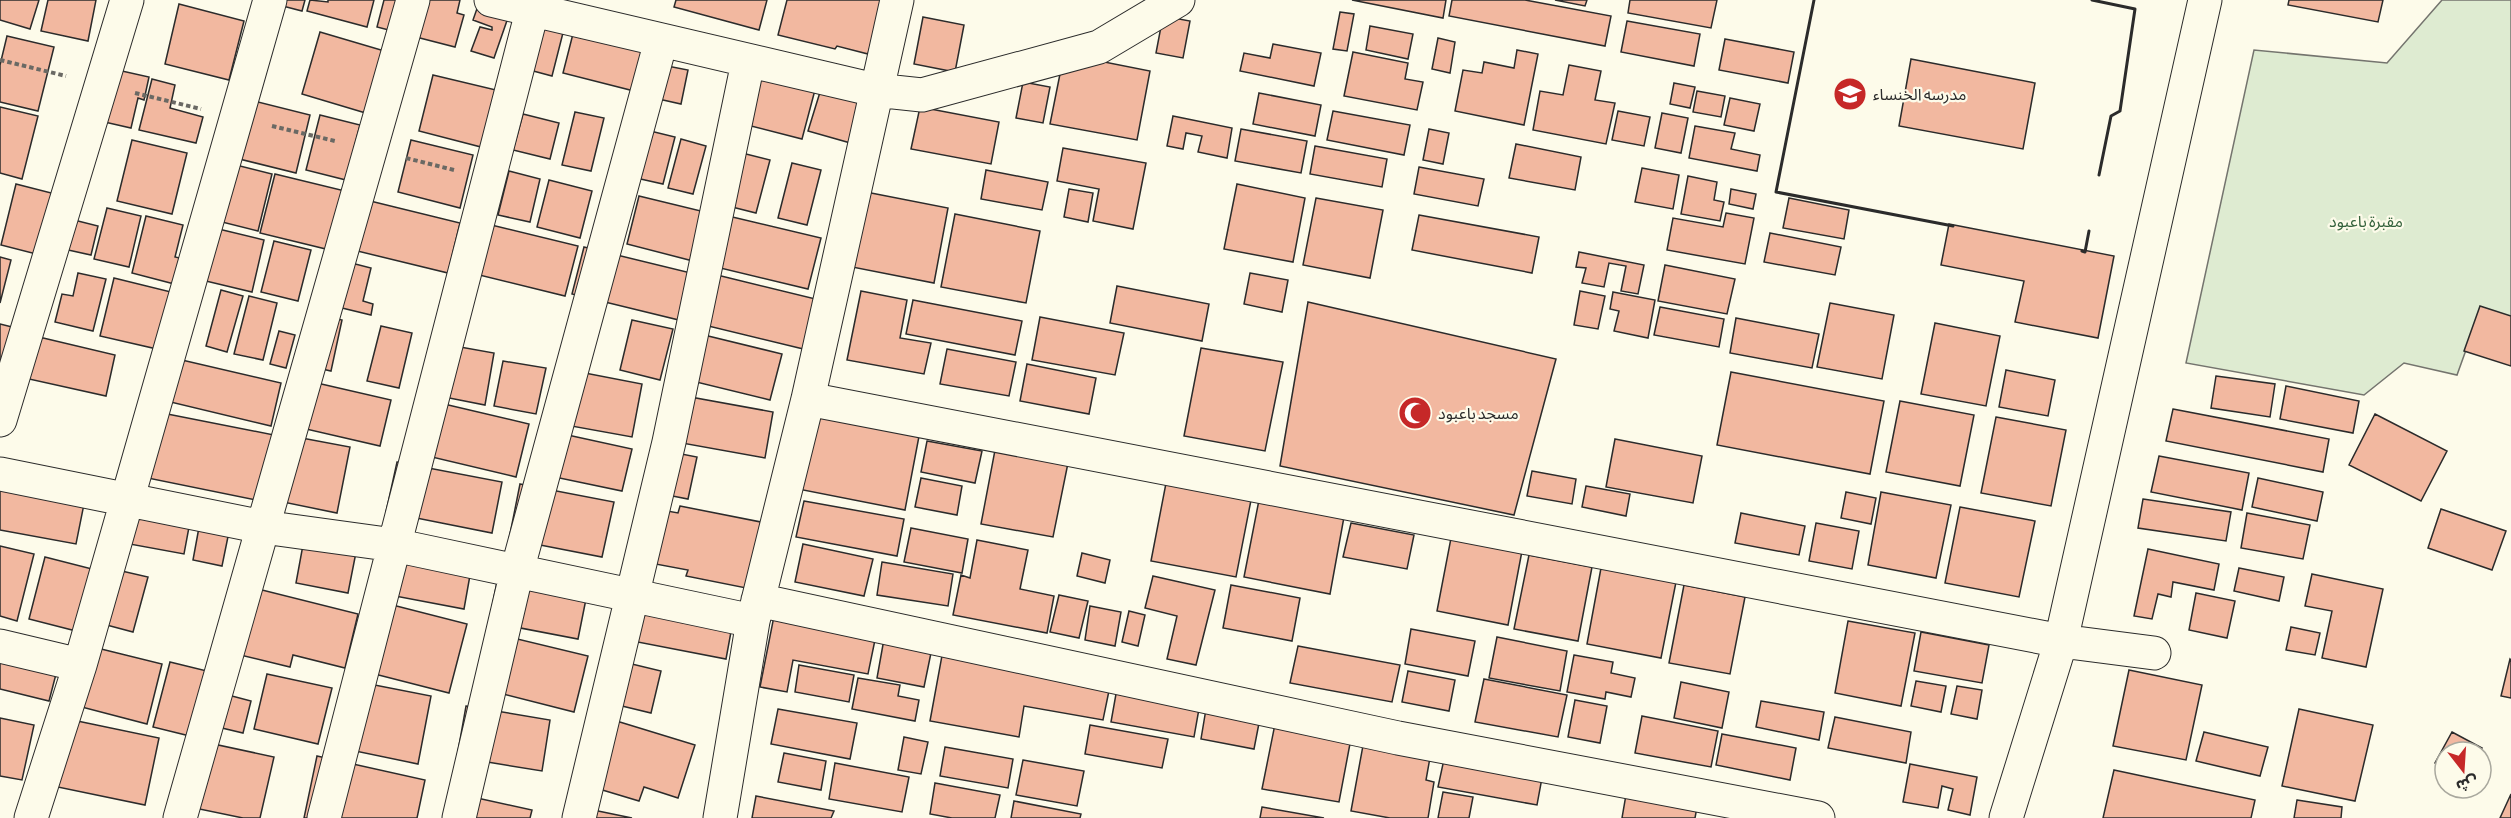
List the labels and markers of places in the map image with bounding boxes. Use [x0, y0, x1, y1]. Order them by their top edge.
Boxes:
school or university icon: مدرسه الخنساء [1832, 76, 1868, 112]
place label: مدرسه الخنساء [1873, 85, 1966, 104]
mosque icon: مسجد باعبود [1397, 395, 1433, 431]
place label: مسجد باعبود [1438, 404, 1519, 423]

